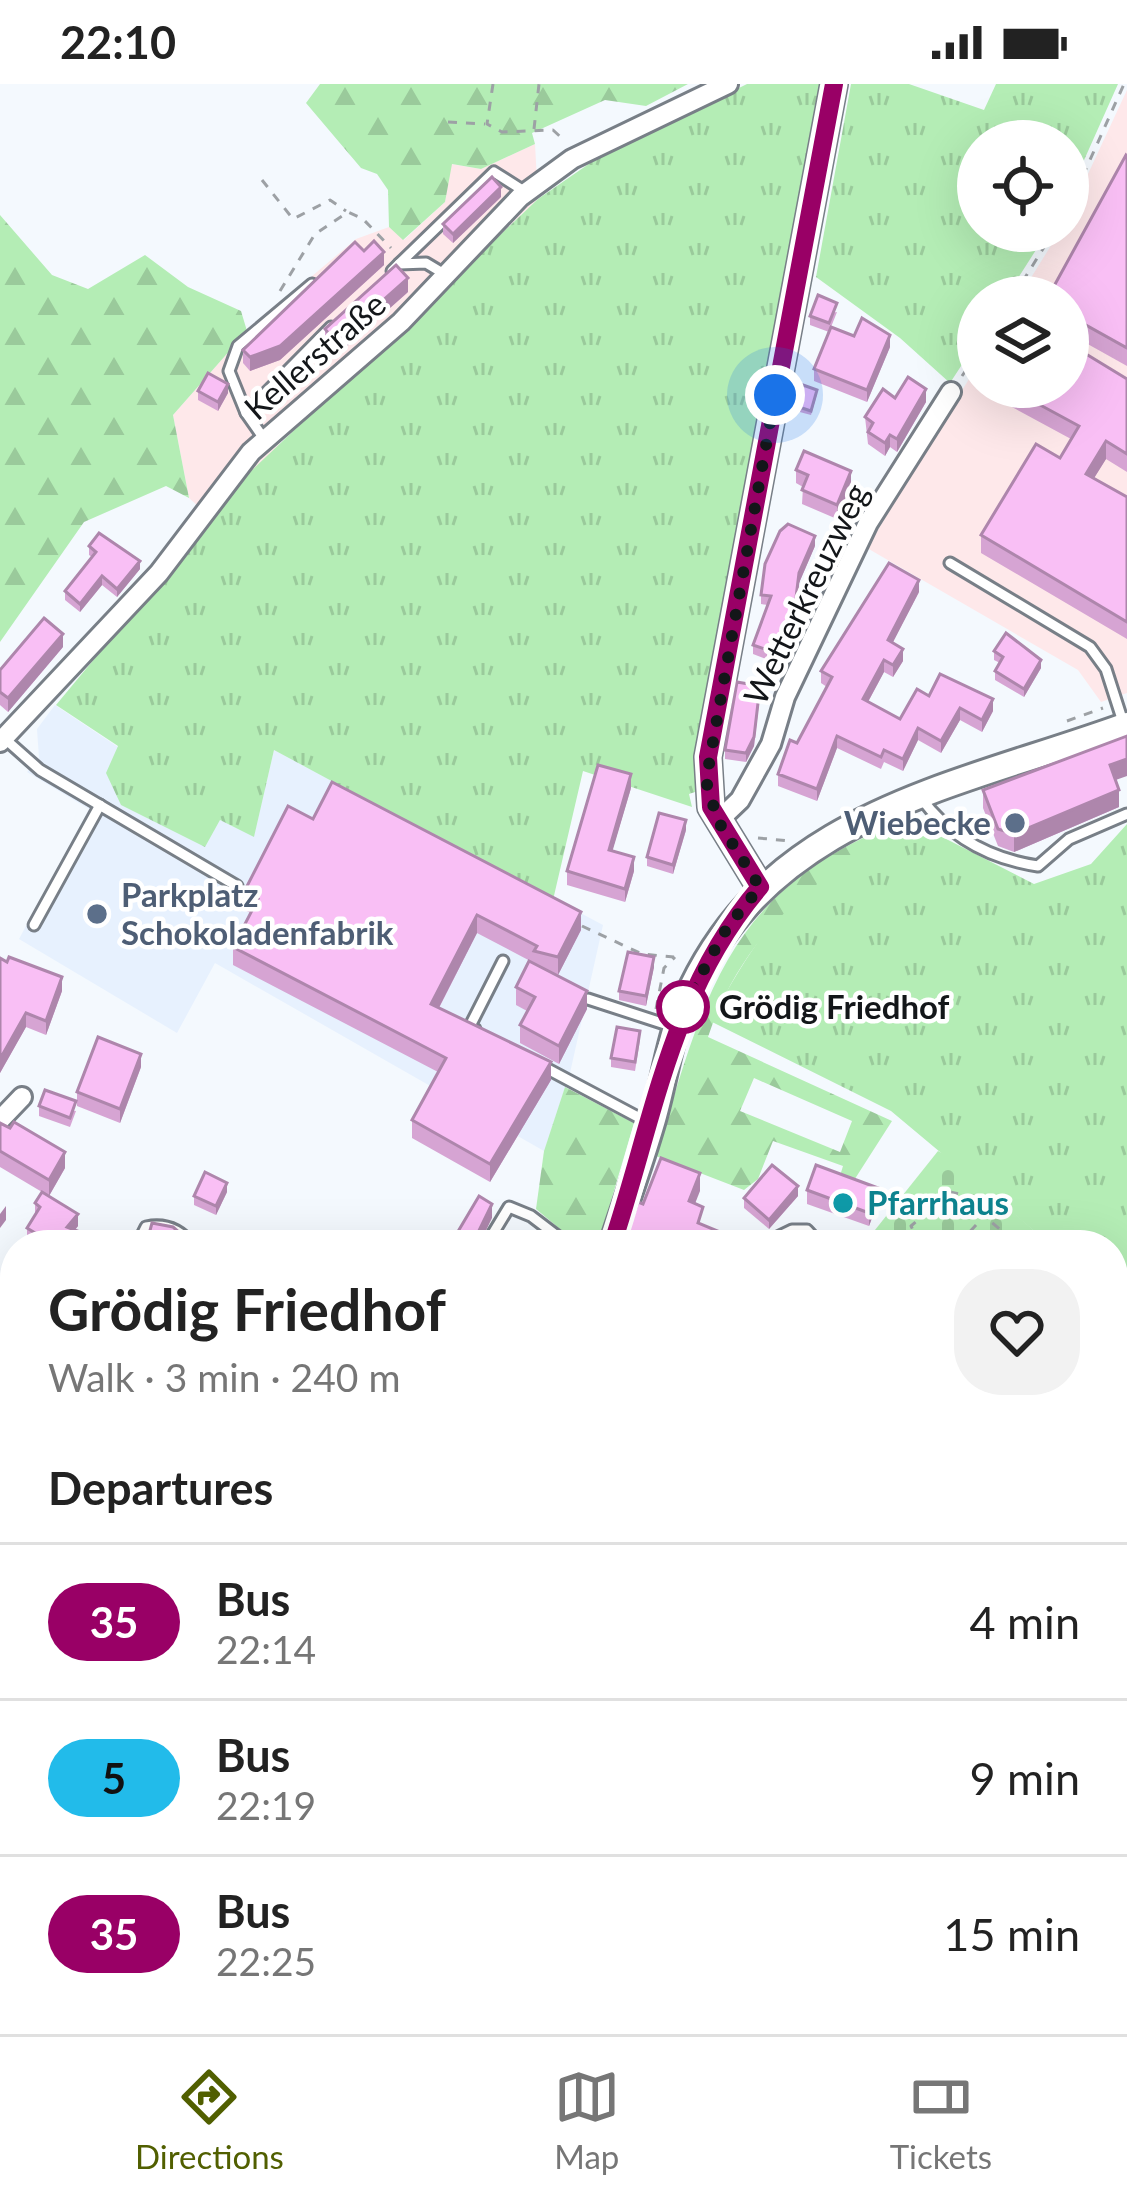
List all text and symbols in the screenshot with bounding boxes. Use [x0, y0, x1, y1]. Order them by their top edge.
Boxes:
text: 22:10 [60, 15, 176, 69]
map controls [957, 120, 1089, 408]
button: locate [957, 120, 1089, 252]
button: layers [957, 276, 1089, 408]
street label: Kellerstraße [236, 283, 393, 427]
your location [745, 365, 805, 425]
street label: Wetterkreuzweg [734, 477, 876, 710]
place label: Wiebecke [844, 802, 991, 842]
marker: Wiebecke [1002, 810, 1028, 836]
place label: Parkplatz Schokoladenfabrik [121, 874, 394, 952]
marker: Parkplatz Schokoladenfabrik [84, 901, 110, 927]
marker: Grödig Friedhof [658, 982, 708, 1032]
place label: Grödig Friedhof [719, 986, 950, 1026]
place label: Pfarrhaus [867, 1182, 1009, 1222]
marker: Pfarrhaus [830, 1190, 856, 1216]
button: heart [954, 1269, 1080, 1395]
text: Grödig Friedhof [48, 1275, 446, 1343]
text: Walk · 3 min · 240 m [48, 1354, 401, 1400]
text: Departures [48, 1461, 273, 1515]
text: Bus [216, 1572, 290, 1626]
text: 4 min [969, 1595, 1080, 1649]
text: 35 [90, 1597, 138, 1647]
text: 22:14 [216, 1626, 316, 1672]
text: Bus [216, 1728, 290, 1782]
text: 9 min [969, 1751, 1080, 1805]
text: 5 [102, 1753, 126, 1803]
text: 22:19 [216, 1782, 316, 1828]
text: Bus [216, 1884, 290, 1938]
text: 15 min [943, 1907, 1080, 1961]
text: 35 [90, 1909, 138, 1959]
text: 22:25 [216, 1938, 316, 1984]
tab: Directions [135, 2064, 284, 2176]
tab: Map [554, 2064, 620, 2176]
tab: Tickets [890, 2064, 992, 2176]

